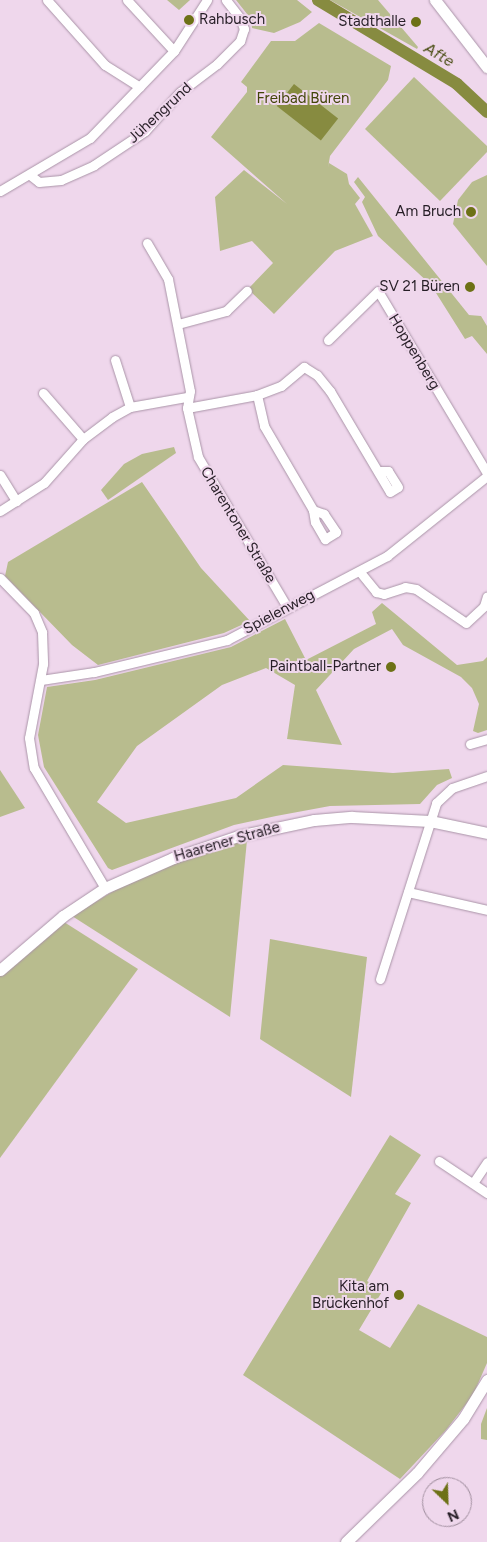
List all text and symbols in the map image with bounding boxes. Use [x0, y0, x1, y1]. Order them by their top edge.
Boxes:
place label: Rahbusch [199, 11, 265, 29]
place label: Stadthalle [338, 13, 406, 31]
marker: Rahbusch [183, 14, 195, 26]
marker: Stadthalle [410, 16, 422, 28]
water label: Afte [420, 39, 458, 71]
street label: Jühengrund [124, 79, 196, 147]
park label: Freibad Büren [257, 90, 349, 108]
place label: Am Bruch [395, 203, 461, 221]
marker: Am Bruch [465, 206, 477, 218]
place label: SV 21 Büren [379, 278, 460, 296]
marker: SV 21 Büren [464, 281, 476, 293]
street label: Hoppenberg [384, 311, 444, 393]
street label: Charentoner Straße [196, 464, 280, 586]
street label: Spielenweg [240, 586, 318, 638]
place label: Paintball-Partner [269, 658, 381, 676]
marker: Paintball-Partner [385, 661, 397, 673]
street label: Haarener Straße [172, 818, 282, 866]
place label: Kita am Brückenhof [312, 1277, 389, 1312]
marker: Kita am Brückenhof [393, 1289, 405, 1301]
north arrow [422, 1477, 472, 1527]
text: N [445, 1505, 461, 1525]

